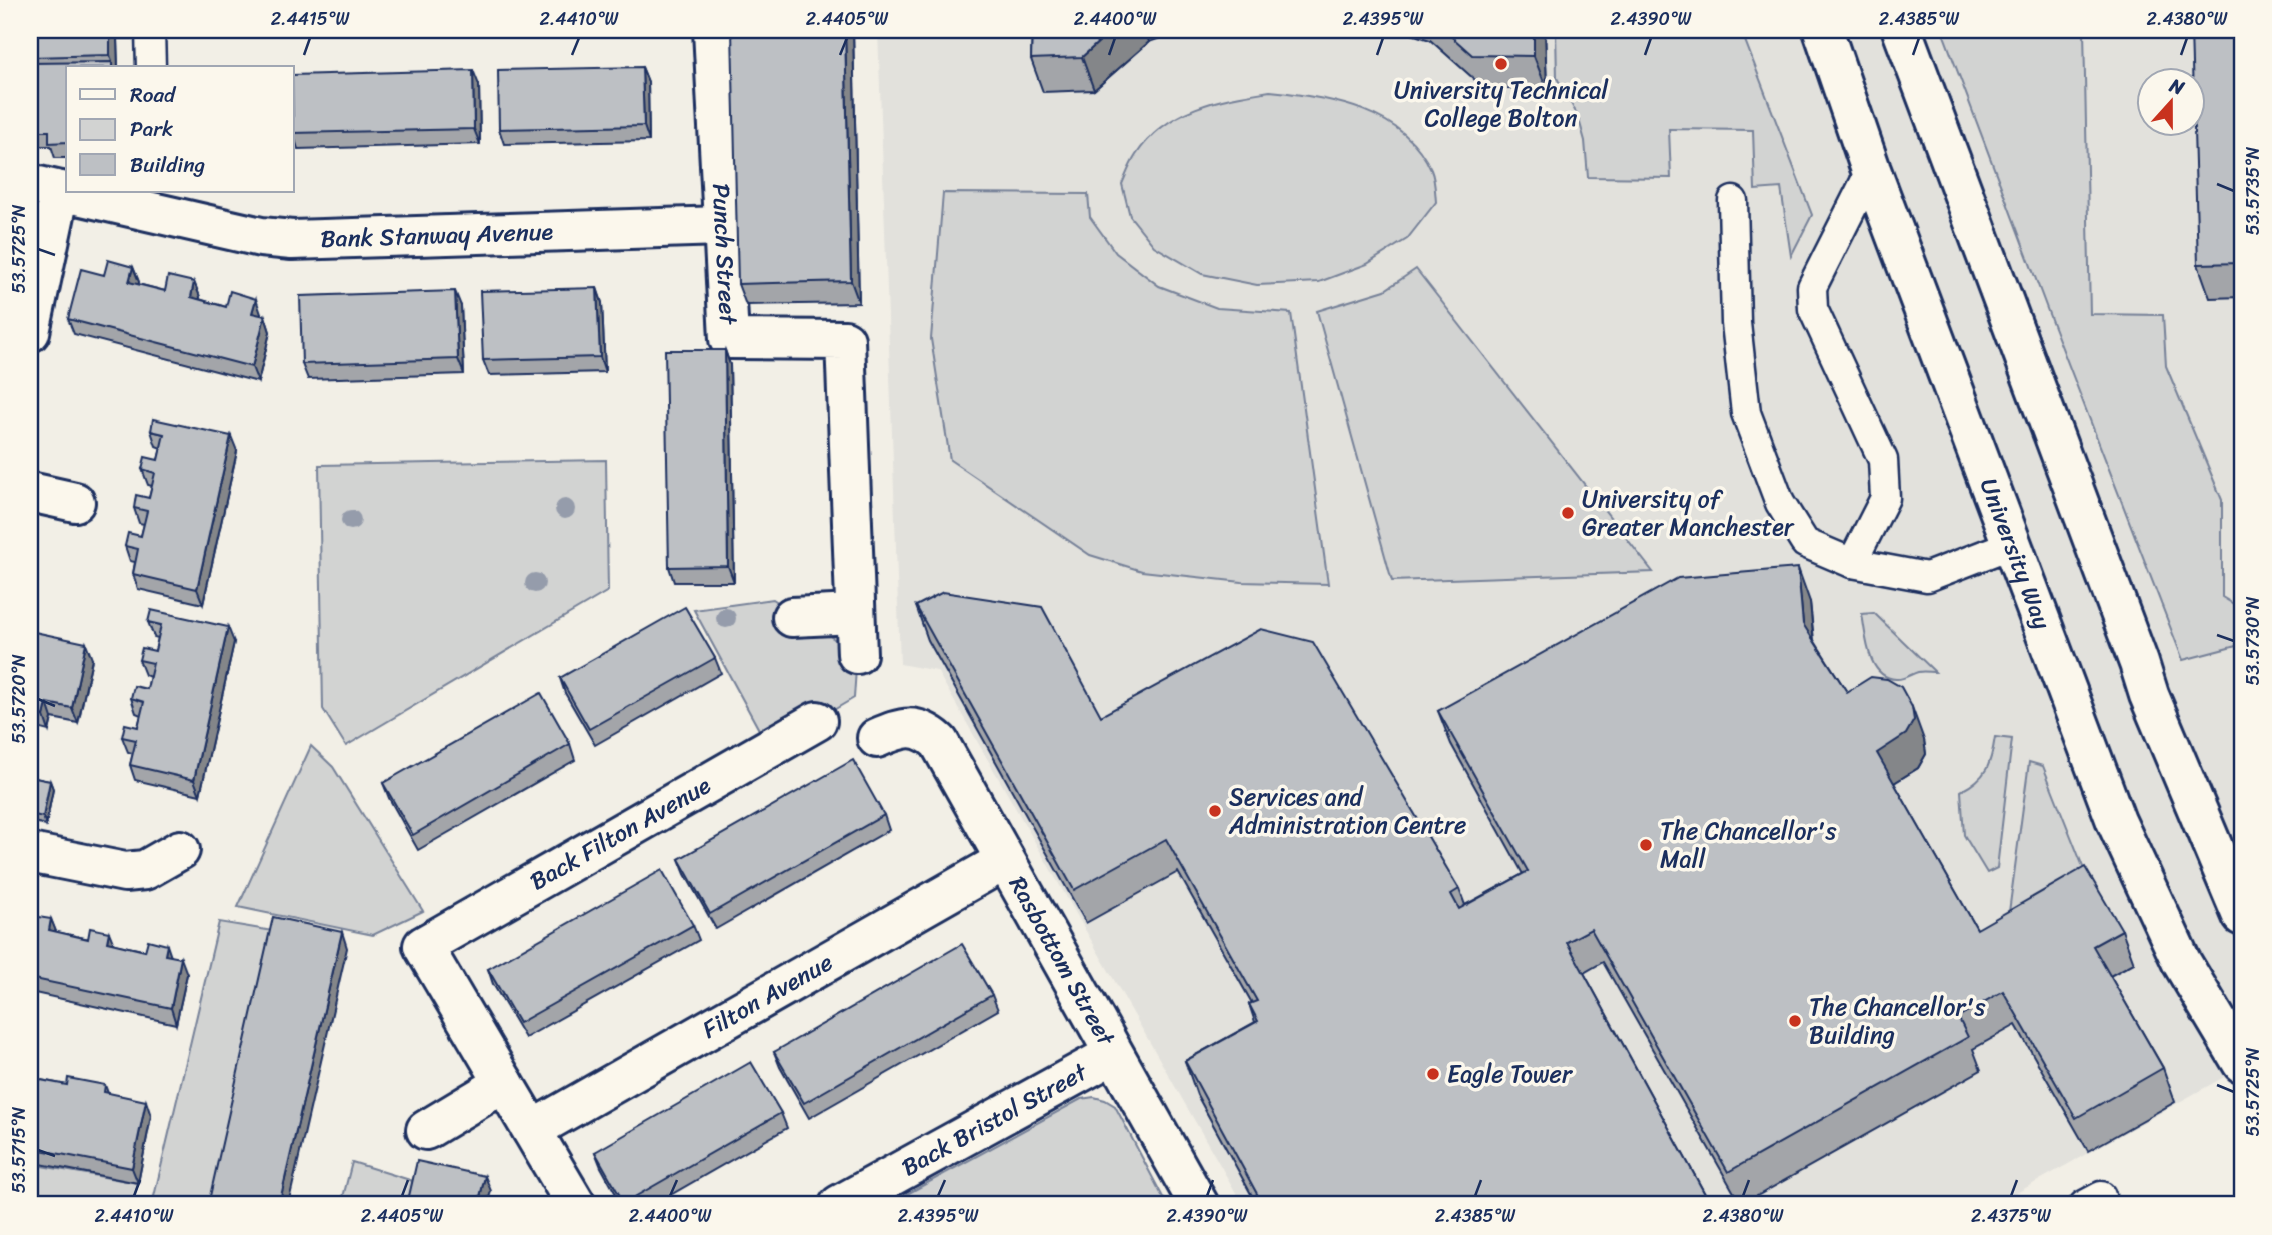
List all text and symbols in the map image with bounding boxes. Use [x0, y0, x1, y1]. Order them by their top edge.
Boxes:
text: 2.4415°W [271, 3, 350, 35]
text: 2.4410°W [539, 3, 620, 35]
text: 2.4405°W [806, 3, 889, 35]
text: 2.4400°W [1074, 3, 1157, 35]
text: 2.4395°W [1343, 3, 1424, 35]
text: 2.4390°W [1611, 3, 1693, 35]
text: 2.4385°W [1879, 3, 1960, 35]
text: 2.4380°W [2147, 3, 2229, 35]
marker: University Technical College Bolton [1493, 56, 1509, 72]
legend [66, 66, 294, 192]
north arrow [2136, 66, 2206, 136]
text: N [2164, 68, 2190, 105]
place label: University Technical College Bolton [1394, 69, 1609, 139]
text: Road [130, 76, 177, 114]
text: Park [130, 110, 173, 148]
text: Building [130, 146, 206, 184]
text: 53.5735°N [2237, 146, 2269, 235]
street label: Punch Street [700, 182, 749, 327]
text: 53.5725°N [3, 204, 35, 294]
street label: Bank Stanway Avenue [320, 210, 554, 260]
street label: University Way [1968, 472, 2063, 636]
place label: University of Greater Manchester [1582, 478, 1795, 548]
marker: University of Greater Manchester [1560, 505, 1576, 521]
text: 53.5730°N [2237, 596, 2269, 686]
text: 53.5720°N [3, 654, 35, 744]
street label: Back Filton Avenue [522, 765, 719, 902]
place label: Services and Administration Centre [1228, 776, 1466, 846]
marker: Services and Administration Centre [1207, 803, 1223, 819]
place label: The Chancellor's Mall [1660, 810, 1836, 880]
marker: The Chancellor's Mall [1638, 837, 1654, 853]
street label: Rasbottom Street [997, 868, 1127, 1054]
street label: Filton Avenue [694, 942, 841, 1050]
place label: The Chancellor's Building [1809, 986, 1985, 1056]
marker: The Chancellor's Building [1787, 1013, 1803, 1029]
text: 53.5725°N [2237, 1047, 2269, 1137]
street label: Back Bristol Street [894, 1051, 1096, 1188]
place label: Eagle Tower [1447, 1053, 1574, 1095]
marker: Eagle Tower [1425, 1066, 1441, 1082]
text: 53.5715°N [3, 1106, 35, 1193]
text: 2.4410°W [94, 1200, 175, 1232]
text: 2.4405°W [361, 1200, 444, 1232]
text: 2.4400°W [629, 1200, 712, 1232]
text: 2.4395°W [898, 1200, 979, 1232]
text: 2.4390°W [1167, 1200, 1249, 1232]
text: 2.4385°W [1435, 1200, 1516, 1232]
text: 2.4380°W [1703, 1200, 1785, 1232]
text: 2.4375°W [1971, 1200, 2052, 1232]

